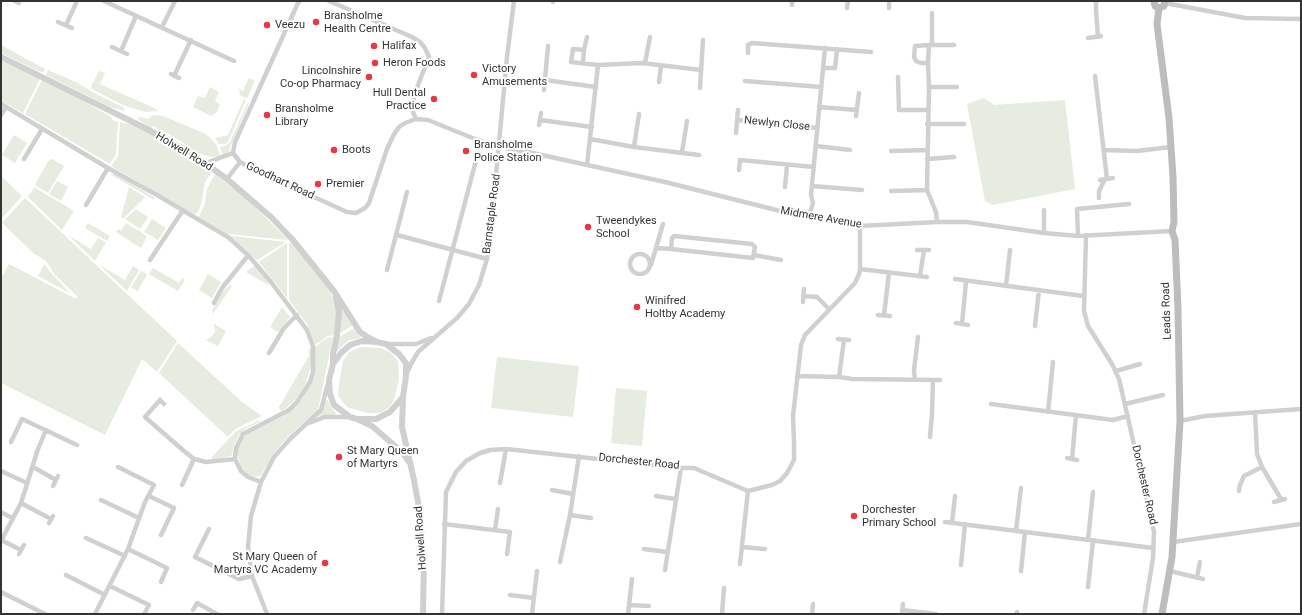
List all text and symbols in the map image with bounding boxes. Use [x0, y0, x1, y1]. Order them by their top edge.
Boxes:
place label: Bransholme Health Centre [324, 9, 391, 35]
marker: Bransholme Health Centre [311, 17, 321, 27]
place label: Veezu [275, 18, 305, 32]
marker: Veezu [262, 20, 272, 30]
place label: Halifax [382, 39, 416, 53]
marker: Halifax [369, 41, 379, 51]
place label: Heron Foods [383, 56, 446, 70]
marker: Heron Foods [370, 58, 380, 68]
place label: Victory Amusements [482, 62, 547, 88]
place label: Lincolnshire Co-op Pharmacy [280, 64, 361, 90]
marker: Victory Amusements [469, 70, 479, 80]
marker: Lincolnshire Co-op Pharmacy [364, 72, 374, 82]
place label: Hull Dental Practice [373, 86, 426, 112]
marker: Hull Dental Practice [429, 94, 439, 104]
place label: Bransholme Library [275, 102, 334, 128]
marker: Bransholme Library [262, 110, 272, 120]
street label: Newlyn Close [743, 114, 811, 134]
street label: Holwell Road [153, 130, 215, 174]
place label: Bransholme Police Station [474, 138, 542, 164]
place label: Boots [342, 143, 371, 157]
marker: Boots [329, 145, 339, 155]
marker: Bransholme Police Station [461, 146, 471, 156]
street label: Goodhart Road [244, 159, 316, 203]
street label: Barnstaple Road [481, 173, 503, 255]
place label: Premier [326, 177, 364, 191]
marker: Premier [313, 179, 323, 189]
street label: Midmere Avenue [779, 204, 863, 232]
place label: Tweendykes School [596, 214, 657, 240]
marker: Tweendykes School [583, 222, 593, 232]
street label: Leads Road [1159, 282, 1175, 340]
place label: Winifred Holtby Academy [645, 294, 725, 320]
marker: Winifred Holtby Academy [632, 302, 642, 312]
place label: St Mary Queen of Martyrs [347, 444, 419, 470]
street label: Dorchester Road [1128, 444, 1160, 526]
street label: Dorchester Road [598, 451, 680, 473]
marker: St Mary Queen of Martyrs [334, 452, 344, 462]
place label: Dorchester Primary School [862, 503, 936, 529]
street label: Holwell Road [412, 506, 430, 570]
marker: Dorchester Primary School [849, 511, 859, 521]
place label: St Mary Queen of Martyrs VC Academy [214, 550, 317, 576]
marker: St Mary Queen of Martyrs VC Academy [320, 558, 330, 568]

